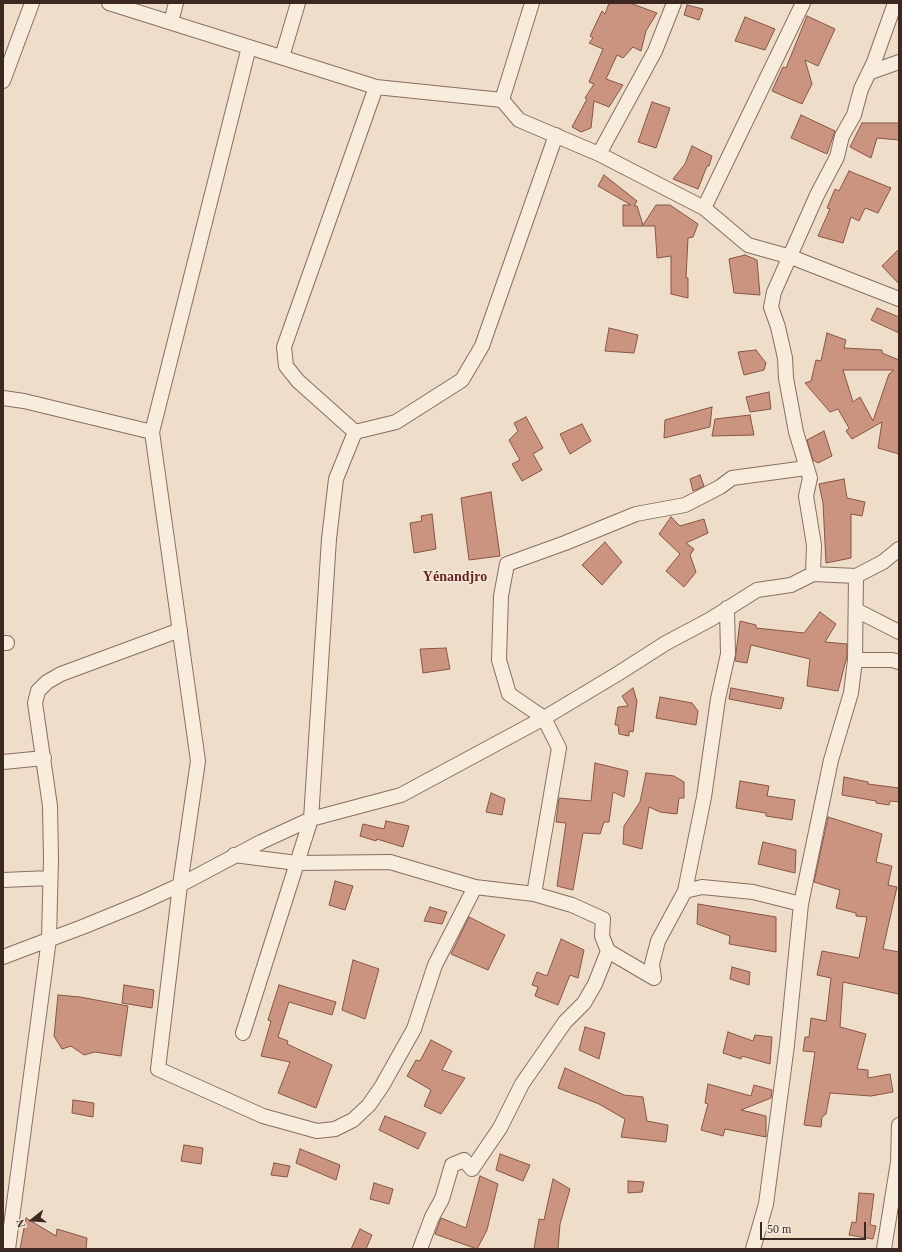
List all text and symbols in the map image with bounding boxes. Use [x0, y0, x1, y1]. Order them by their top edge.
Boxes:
district label: Yénandjro [423, 569, 487, 585]
north arrow [12, 1200, 52, 1240]
scale bar [762, 1214, 868, 1240]
text: N [14, 1218, 27, 1229]
text: 50 m [767, 1222, 791, 1236]

